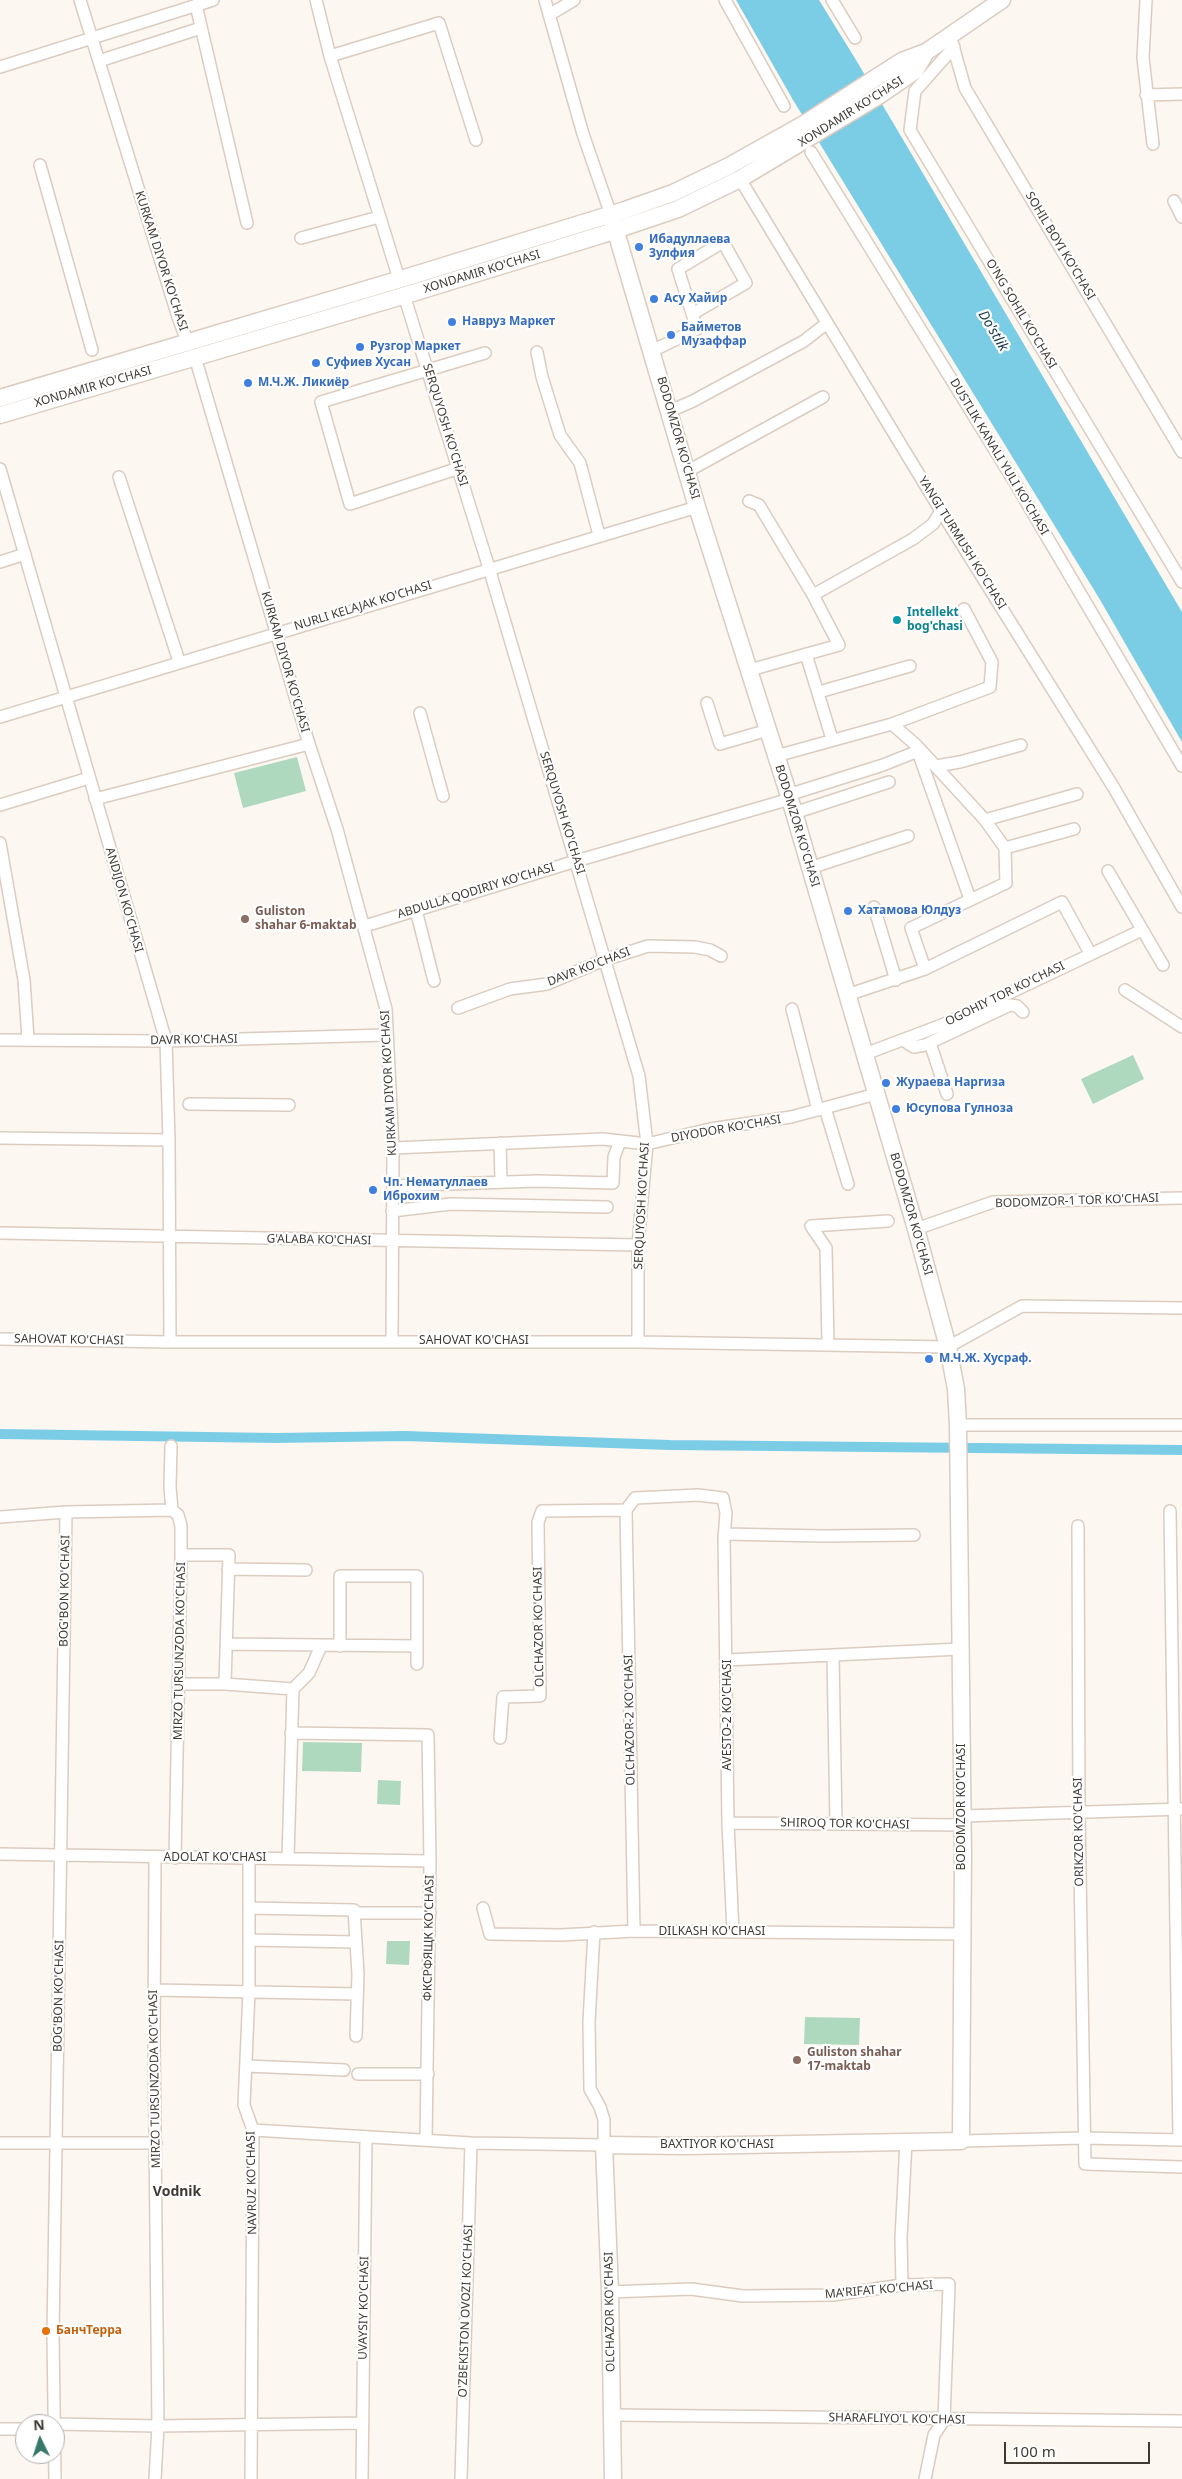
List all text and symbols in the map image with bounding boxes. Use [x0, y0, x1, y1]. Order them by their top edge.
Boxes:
street label: XONDAMIR KO'CHASI [796, 74, 906, 150]
street label: KURKAM DIYOR KO'CHASI [132, 189, 190, 333]
street label: SOHIL BOYI KO'CHASI [1022, 189, 1098, 303]
place label: Ибадуллаева Зулфия [649, 233, 730, 261]
marker: Ибадуллаева Зулфия [633, 241, 645, 253]
street label: XONDAMIR KO'CHASI [422, 247, 542, 297]
street label: O'NG SOHIL KO'CHASI [983, 257, 1059, 371]
place label: Асу Хайир [664, 292, 727, 306]
marker: Асу Хайир [648, 293, 660, 305]
water label: Do'stlik [974, 308, 1012, 354]
place label: Навруз Маркет [462, 315, 555, 329]
marker: Навруз Маркет [446, 316, 458, 328]
place label: Байметов Музаффар [681, 321, 747, 349]
marker: Байметов Музаффар [665, 329, 677, 341]
place label: Рузгор Маркет [370, 340, 460, 354]
marker: Рузгор Маркет [354, 341, 366, 353]
place label: Суфиев Хусан [326, 356, 411, 370]
marker: Суфиев Хусан [310, 357, 322, 369]
street label: SERQUYOSH KO'CHASI [419, 362, 471, 488]
street label: XONDAMIR KO'CHASI [33, 363, 153, 411]
street label: BODOMZOR KO'CHASI [654, 375, 702, 501]
place label: М.Ч.Ж. Ликиёр [258, 376, 349, 390]
street label: DUSTLIK KANALI YULI KO'CHASI [946, 376, 1052, 538]
marker: М.Ч.Ж. Ликиёр [242, 377, 254, 389]
street label: YANGI TURMUSH KO'CHASI [915, 474, 1009, 612]
street label: NURLI KELAJAK KO'CHASI [293, 578, 433, 634]
street label: KURKAM DIYOR KO'CHASI [258, 590, 312, 734]
place label: Intellekt bog'chasi [907, 606, 963, 634]
marker: Intellekt bog'chasi [891, 614, 903, 626]
street label: SERQUYOSH KO'CHASI [536, 750, 588, 876]
street label: BODOMZOR KO'CHASI [772, 763, 822, 889]
street label: ANDIJON KO'CHASI [102, 846, 146, 954]
street label: ABDULLA QODIRIY KO'CHASI [396, 860, 556, 922]
place label: Хатамова Юлдуз [858, 904, 961, 918]
place label: Guliston shahar 6-maktab [255, 905, 356, 933]
marker: Хатамова Юлдуз [842, 905, 854, 917]
marker: Guliston shahar 6-maktab [239, 913, 251, 925]
street label: DAVR KO'CHASI [546, 945, 632, 989]
street label: OGOHIY TOR KO'CHASI [943, 959, 1067, 1029]
street label: KURKAM DIYOR KO'CHASI [378, 1010, 400, 1156]
street label: DAVR KO'CHASI [150, 1032, 238, 1048]
place label: Жураева Наргиза [896, 1076, 1005, 1090]
marker: Жураева Наргиза [880, 1077, 892, 1089]
place label: Юсупова Гулноза [906, 1102, 1013, 1116]
marker: Юсупова Гулноза [890, 1103, 902, 1115]
street label: DIYODOR KO'CHASI [670, 1112, 782, 1146]
street label: SERQUYOSH KO'CHASI [631, 1142, 653, 1270]
street label: BODOMZOR KO'CHASI [887, 1151, 935, 1277]
place label: Чп. Нематуллаев Иброхим [383, 1176, 488, 1204]
marker: Чп. Нематуллаев Иброхим [367, 1184, 379, 1196]
street label: BODOMZOR-1 TOR KO'CHASI [995, 1191, 1159, 1211]
street label: G'ALABA KO'CHASI [266, 1232, 372, 1248]
street label: SAHOVAT KO'CHASI [14, 1332, 124, 1348]
street label: SAHOVAT KO'CHASI [419, 1334, 529, 1348]
place label: М.Ч.Ж. Хусраф. [939, 1352, 1032, 1366]
marker: М.Ч.Ж. Хусраф. [923, 1353, 935, 1365]
street label: BOG'BON KO'CHASI [57, 1535, 73, 1647]
street label: MIRZO TURSUNZODA KO'CHASI [171, 1562, 189, 1740]
street label: OLCHAZOR KO'CHASI [531, 1567, 547, 1687]
street label: OLCHAZOR-2 KO'CHASI [622, 1654, 638, 1786]
street label: AVESTO-2 KO'CHASI [721, 1659, 735, 1771]
street label: BODOMZOR KO'CHASI [955, 1744, 969, 1870]
street label: ORIKZOR KO'CHASI [1071, 1777, 1087, 1887]
street label: SHIROQ TOR KO'CHASI [780, 1816, 910, 1832]
street label: ADOLAT KO'CHASI [164, 1851, 266, 1865]
street label: ФКСРФЯЩК KO'CHASI [421, 1875, 437, 2001]
street label: DILKASH KO'CHASI [659, 1925, 765, 1939]
street label: BOG'BON KO'CHASI [51, 1940, 67, 2052]
street label: MIRZO TURSUNZODA KO'CHASI [146, 1990, 164, 2168]
place label: Guliston shahar 17-maktab [807, 2046, 902, 2074]
marker: Guliston shahar 17-maktab [791, 2054, 803, 2066]
street label: NAVRUZ KO'CHASI [244, 2131, 260, 2235]
street label: BAXTIYOR KO'CHASI [660, 2138, 774, 2152]
district label: Vodnik [153, 2184, 201, 2200]
street label: O'ZBEKISTON OVOZI KO'CHASI [456, 2224, 476, 2398]
street label: OLCHAZOR KO'CHASI [602, 2252, 618, 2372]
street label: UVAYSIY KO'CHASI [356, 2256, 372, 2360]
street label: MA'RIFAT KO'CHASI [824, 2278, 934, 2302]
place label: БанчТерра [56, 2324, 122, 2338]
marker: БанчТерра [40, 2325, 52, 2337]
street label: SHARAFLIYO'L KO'CHASI [828, 2411, 966, 2427]
north arrow [15, 2414, 65, 2464]
text: N [33, 2415, 45, 2434]
scale bar [1007, 2432, 1153, 2464]
text: 100 m [1012, 2441, 1056, 2461]

